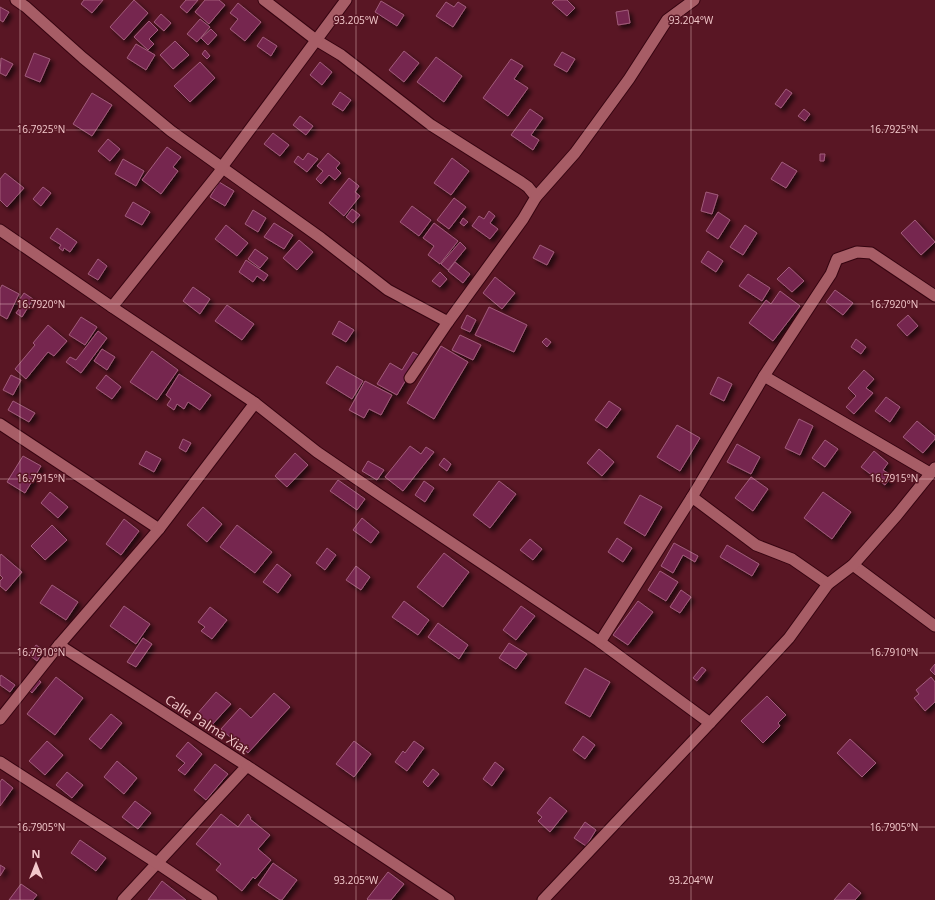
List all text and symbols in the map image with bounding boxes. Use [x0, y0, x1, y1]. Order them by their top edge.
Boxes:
text: 93.205°W [334, 13, 379, 27]
text: 93.204°W [669, 13, 714, 27]
text: 16.7925°N [17, 122, 65, 136]
text: 16.7925°N [870, 122, 918, 136]
text: 16.7920°N [17, 297, 65, 311]
text: 16.7920°N [870, 297, 918, 311]
text: 16.7915°N [17, 471, 65, 485]
text: 16.7915°N [870, 471, 918, 485]
text: 16.7910°N [17, 645, 65, 659]
text: 16.7910°N [870, 645, 918, 659]
street label: Calle Palma Xiat [162, 690, 253, 758]
text: 16.7905°N [17, 820, 65, 834]
text: 16.7905°N [870, 820, 918, 834]
north arrow [16, 844, 56, 884]
text: N [32, 846, 40, 861]
text: 93.205°W [334, 873, 379, 887]
text: 93.204°W [669, 873, 714, 887]

